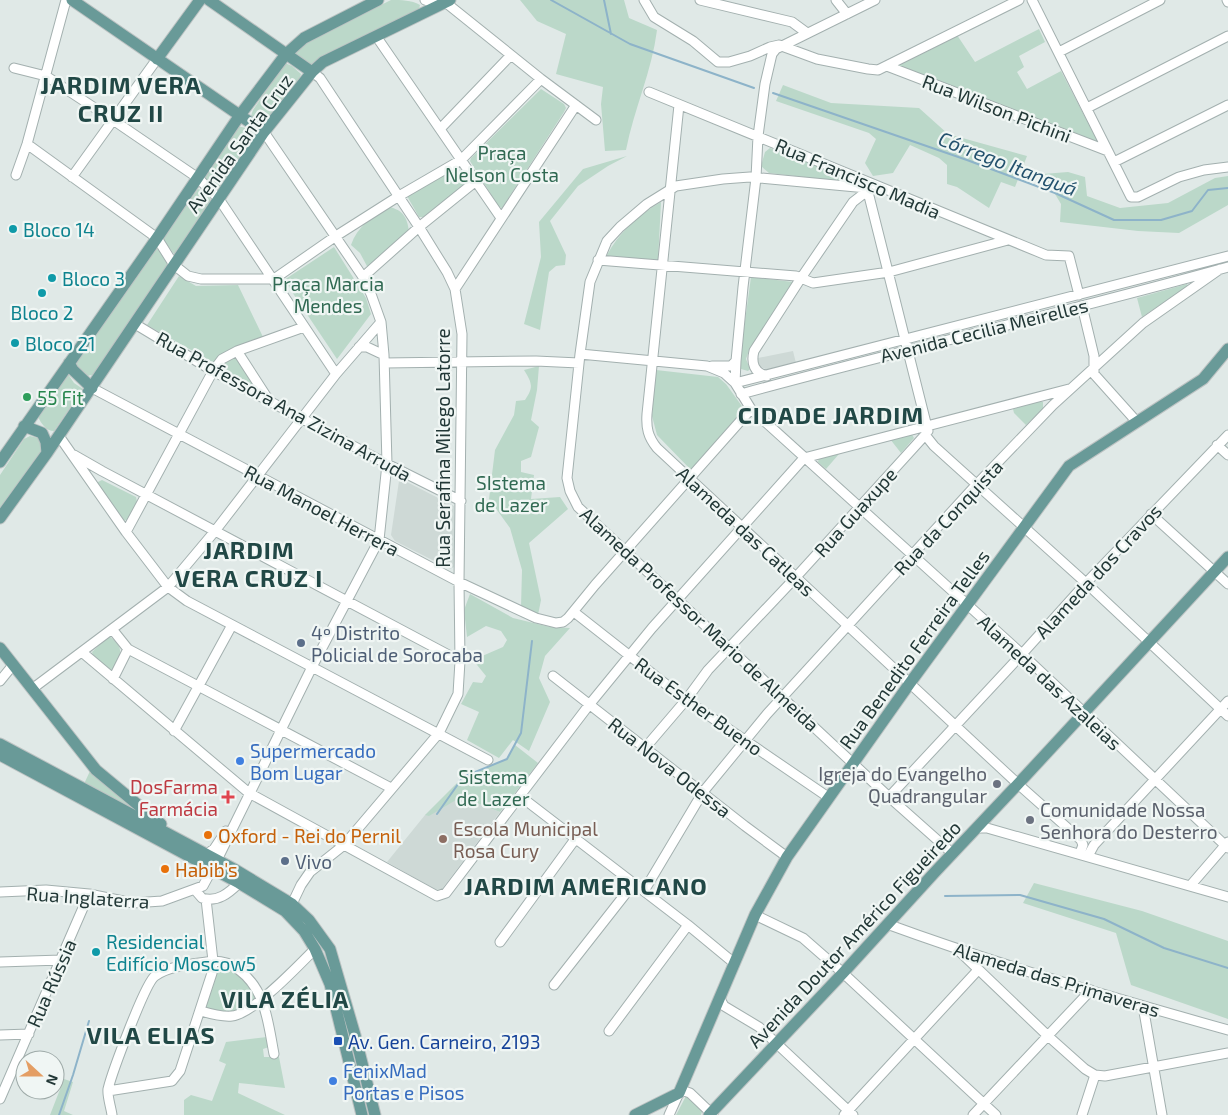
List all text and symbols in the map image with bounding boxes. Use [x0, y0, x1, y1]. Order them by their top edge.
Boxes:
street label: Avenida Santa Cruz [181, 69, 297, 217]
street label: Rua Wilson Pichini [919, 69, 1075, 147]
district label: JARDIM VERA CRUZ II [40, 70, 202, 127]
water label: Córrego Itanguá [935, 126, 1081, 200]
street label: Rua Francisco Madia [772, 133, 944, 223]
park label: Praça Nelson Costa [445, 141, 559, 186]
place label: Bloco 14 [23, 218, 95, 241]
marker: Bloco 14 [7, 223, 19, 235]
place label: Bloco 3 [62, 267, 125, 290]
marker: Bloco 3 [46, 272, 58, 284]
park label: Praça Marcia Mendes [272, 272, 384, 317]
marker: Bloco 2 [36, 287, 48, 299]
street label: Avenida Cecilia Meirelles [878, 293, 1090, 367]
place label: Bloco 2 [10, 301, 74, 324]
street label: Rua Professora Ana Zizina Arruda [153, 326, 415, 486]
street label: Rua Serafina Milego Latorre [431, 328, 454, 568]
place label: Bloco 21 [25, 332, 96, 355]
marker: Bloco 21 [9, 337, 21, 349]
place label: 55 Fit [37, 386, 84, 409]
marker: 55 Fit [21, 391, 33, 403]
district label: CIDADE JARDIM [738, 400, 924, 429]
street label: Rua da Conquista [889, 455, 1007, 579]
street label: Rua Manoel Herrera [241, 459, 403, 561]
street label: Alameda das Catleas [672, 461, 820, 601]
street label: Rua Guaxupe [809, 462, 901, 562]
park label: SIstema de Lazer [474, 471, 548, 516]
street label: Alameda dos Cravos [1030, 499, 1166, 643]
street label: Alameda Professor Mario de Almeida [576, 502, 824, 736]
district label: JARDIM VERA CRUZ I [175, 535, 323, 592]
street label: Rua Benedito Ferreira Telles [834, 545, 994, 753]
street label: Alameda das Azaleias [974, 610, 1126, 754]
place label: 4º Distrito Policial de Sorocaba [311, 621, 483, 666]
marker: 4º Distrito Policial de Sorocaba [295, 637, 307, 649]
street label: Rua Esther Bueno [631, 652, 767, 760]
street label: Rua Nova Odessa [604, 712, 736, 822]
place label: Supermercado Bom Lugar [250, 739, 376, 784]
marker: Supermercado Bom Lugar [234, 755, 246, 767]
place label: Igreja do Evangelho Quadrangular [818, 762, 987, 807]
park label: Sistema de Lazer [456, 765, 530, 810]
place label: DosFarma Farmácia [130, 775, 218, 820]
marker: Igreja do Evangelho Quadrangular [991, 778, 1003, 790]
marker: DosFarma Farmácia [222, 791, 234, 803]
place label: Comunidade Nossa Senhora do Desterro [1040, 798, 1218, 843]
marker: Comunidade Nossa Senhora do Desterro [1024, 814, 1036, 826]
street label: Avenida Doutor Américo Figueiredo [743, 816, 965, 1052]
place label: Escola Municipal Rosa Cury [453, 817, 598, 862]
place label: Oxford - Rei do Pernil [218, 824, 401, 847]
marker: Oxford - Rei do Pernil [202, 829, 214, 841]
marker: Escola Municipal Rosa Cury [437, 833, 449, 845]
place label: Vivo [295, 850, 332, 873]
marker: Vivo [279, 855, 291, 867]
place label: Habib's [175, 858, 238, 881]
marker: Habib's [159, 863, 171, 875]
district label: JARDIM AMERICANO [464, 871, 708, 900]
street label: Rua Inglaterra [26, 881, 150, 913]
place label: Residencial Edifício Moscow5 [106, 930, 256, 975]
street label: Rua Rússia [21, 935, 81, 1031]
street label: Alameda das Primaveras [951, 937, 1163, 1021]
marker: Residencial Edifício Moscow5 [90, 946, 102, 958]
district label: VILA ZÉLIA [220, 984, 350, 1013]
district label: VILA ELIAS [86, 1020, 216, 1049]
place label: Av. Gen. Carneiro, 2193 [348, 1030, 541, 1053]
marker: Av. Gen. Carneiro, 2193 [332, 1035, 344, 1047]
north arrow [15, 1050, 65, 1100]
place label: FenixMad Portas e Pisos [343, 1059, 465, 1104]
text: N [43, 1072, 62, 1088]
marker: FenixMad Portas e Pisos [327, 1075, 339, 1087]

